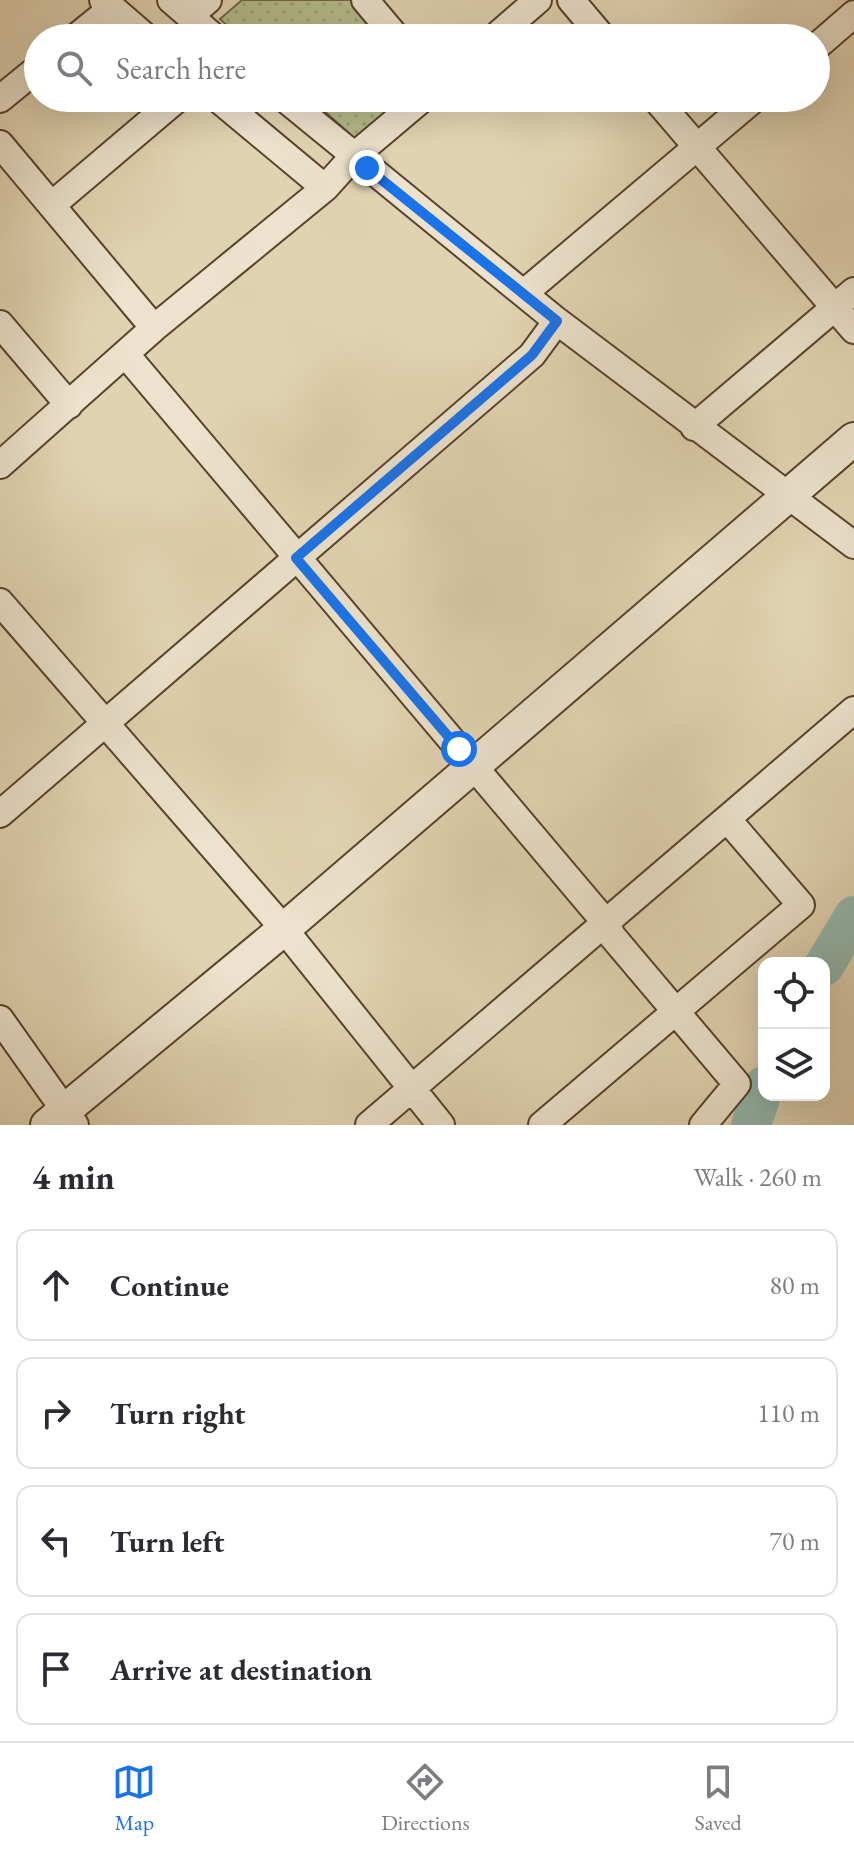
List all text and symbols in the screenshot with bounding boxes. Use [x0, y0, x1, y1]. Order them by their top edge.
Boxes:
search box [24, 24, 830, 112]
icon: search [52, 46, 96, 90]
text: Search here [116, 49, 246, 88]
route end [349, 150, 385, 186]
route start [441, 731, 477, 767]
map controls [758, 957, 830, 1101]
button: locate [758, 957, 830, 1029]
button: layers [758, 1029, 830, 1101]
text: 4 min [32, 1155, 115, 1199]
text: Walk · 260 m [694, 1160, 822, 1194]
icon: ahead [34, 1263, 78, 1307]
text: Continue [110, 1266, 229, 1305]
text: 80 m [770, 1268, 820, 1302]
icon: right [34, 1391, 78, 1435]
text: Turn right [110, 1394, 246, 1433]
text: 110 m [757, 1396, 820, 1430]
icon: left [34, 1519, 78, 1563]
text: Turn left [110, 1522, 224, 1561]
text: 70 m [770, 1524, 820, 1558]
icon: arrive [34, 1647, 78, 1691]
text: Arrive at destination [110, 1650, 372, 1689]
tab: Map [112, 1760, 156, 1837]
tab: Directions [381, 1760, 470, 1837]
tab: Saved [694, 1760, 742, 1837]

